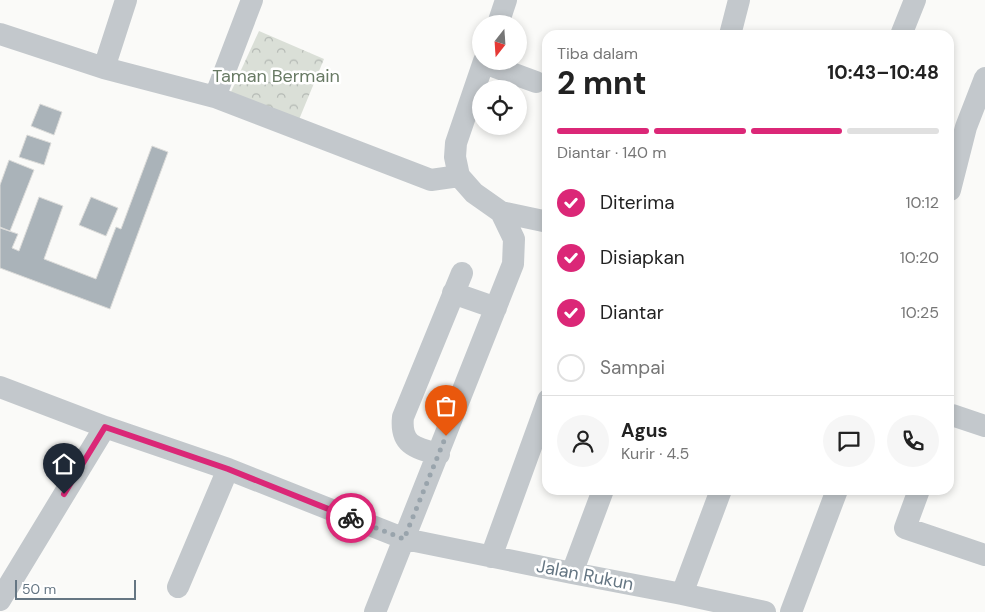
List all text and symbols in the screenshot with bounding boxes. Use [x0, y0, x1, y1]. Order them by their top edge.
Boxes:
north arrow [472, 15, 528, 70]
map controls [472, 15, 527, 135]
text: Tiba dalam [557, 43, 638, 64]
text: 10:43–10:48 [827, 60, 939, 85]
text: 2 mnt [557, 62, 647, 104]
park label: Taman Bermain [212, 64, 340, 88]
button: locate [472, 80, 527, 135]
text: Diantar · 140 m [557, 142, 666, 163]
icon: check [557, 189, 585, 217]
text: Diterima [600, 190, 674, 215]
text: 10:12 [906, 192, 939, 213]
icon: check [557, 244, 585, 272]
text: Disiapkan [600, 245, 685, 270]
text: 10:20 [900, 247, 939, 268]
icon: check [557, 299, 585, 327]
text: Diantar [600, 300, 664, 325]
text: 10:25 [901, 302, 939, 323]
text: Sampai [600, 355, 665, 380]
pin [425, 385, 467, 436]
icon: bag [432, 392, 460, 420]
button: person [557, 415, 609, 467]
button: chat [823, 415, 875, 467]
button: phone [887, 415, 939, 467]
text: Agus [621, 418, 668, 443]
pin [43, 443, 85, 494]
text: Kurir · 4.5 [621, 443, 689, 464]
icon: home [50, 450, 78, 478]
courier [326, 493, 376, 543]
icon: bike [337, 504, 365, 532]
street label: Jalan Rukun [534, 554, 636, 596]
scale bar [15, 577, 136, 600]
text: 50 m [22, 580, 56, 598]

